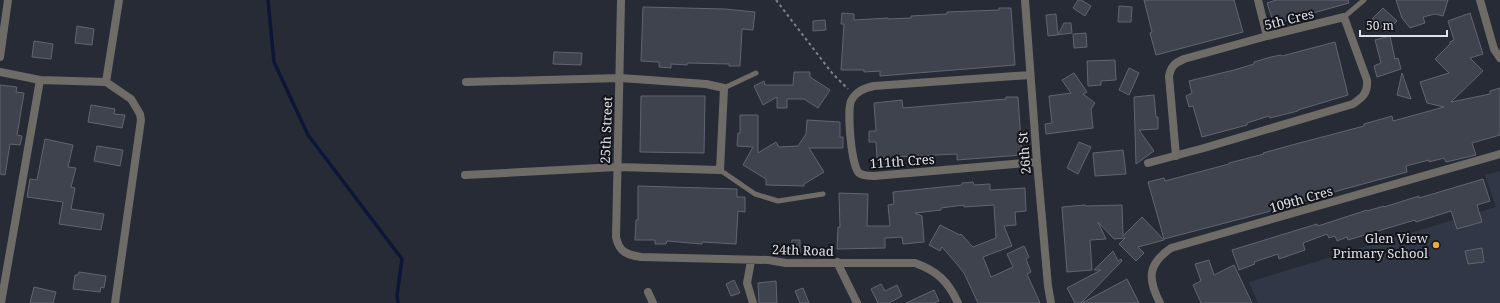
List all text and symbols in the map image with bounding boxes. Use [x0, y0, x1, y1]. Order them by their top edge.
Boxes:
street label: 5th Cres [1262, 4, 1316, 34]
scale bar [1360, 12, 1447, 38]
text: 50 m [1366, 17, 1394, 34]
street label: 25th Street [596, 96, 616, 164]
street label: 26th St [1013, 131, 1035, 175]
street label: 111th Cres [869, 150, 935, 172]
street label: 109th Cres [1267, 181, 1335, 217]
place label: Glen View Primary School [1333, 229, 1429, 262]
street label: 24th Road [772, 240, 834, 260]
marker: Glen View Primary School [1431, 240, 1441, 250]

